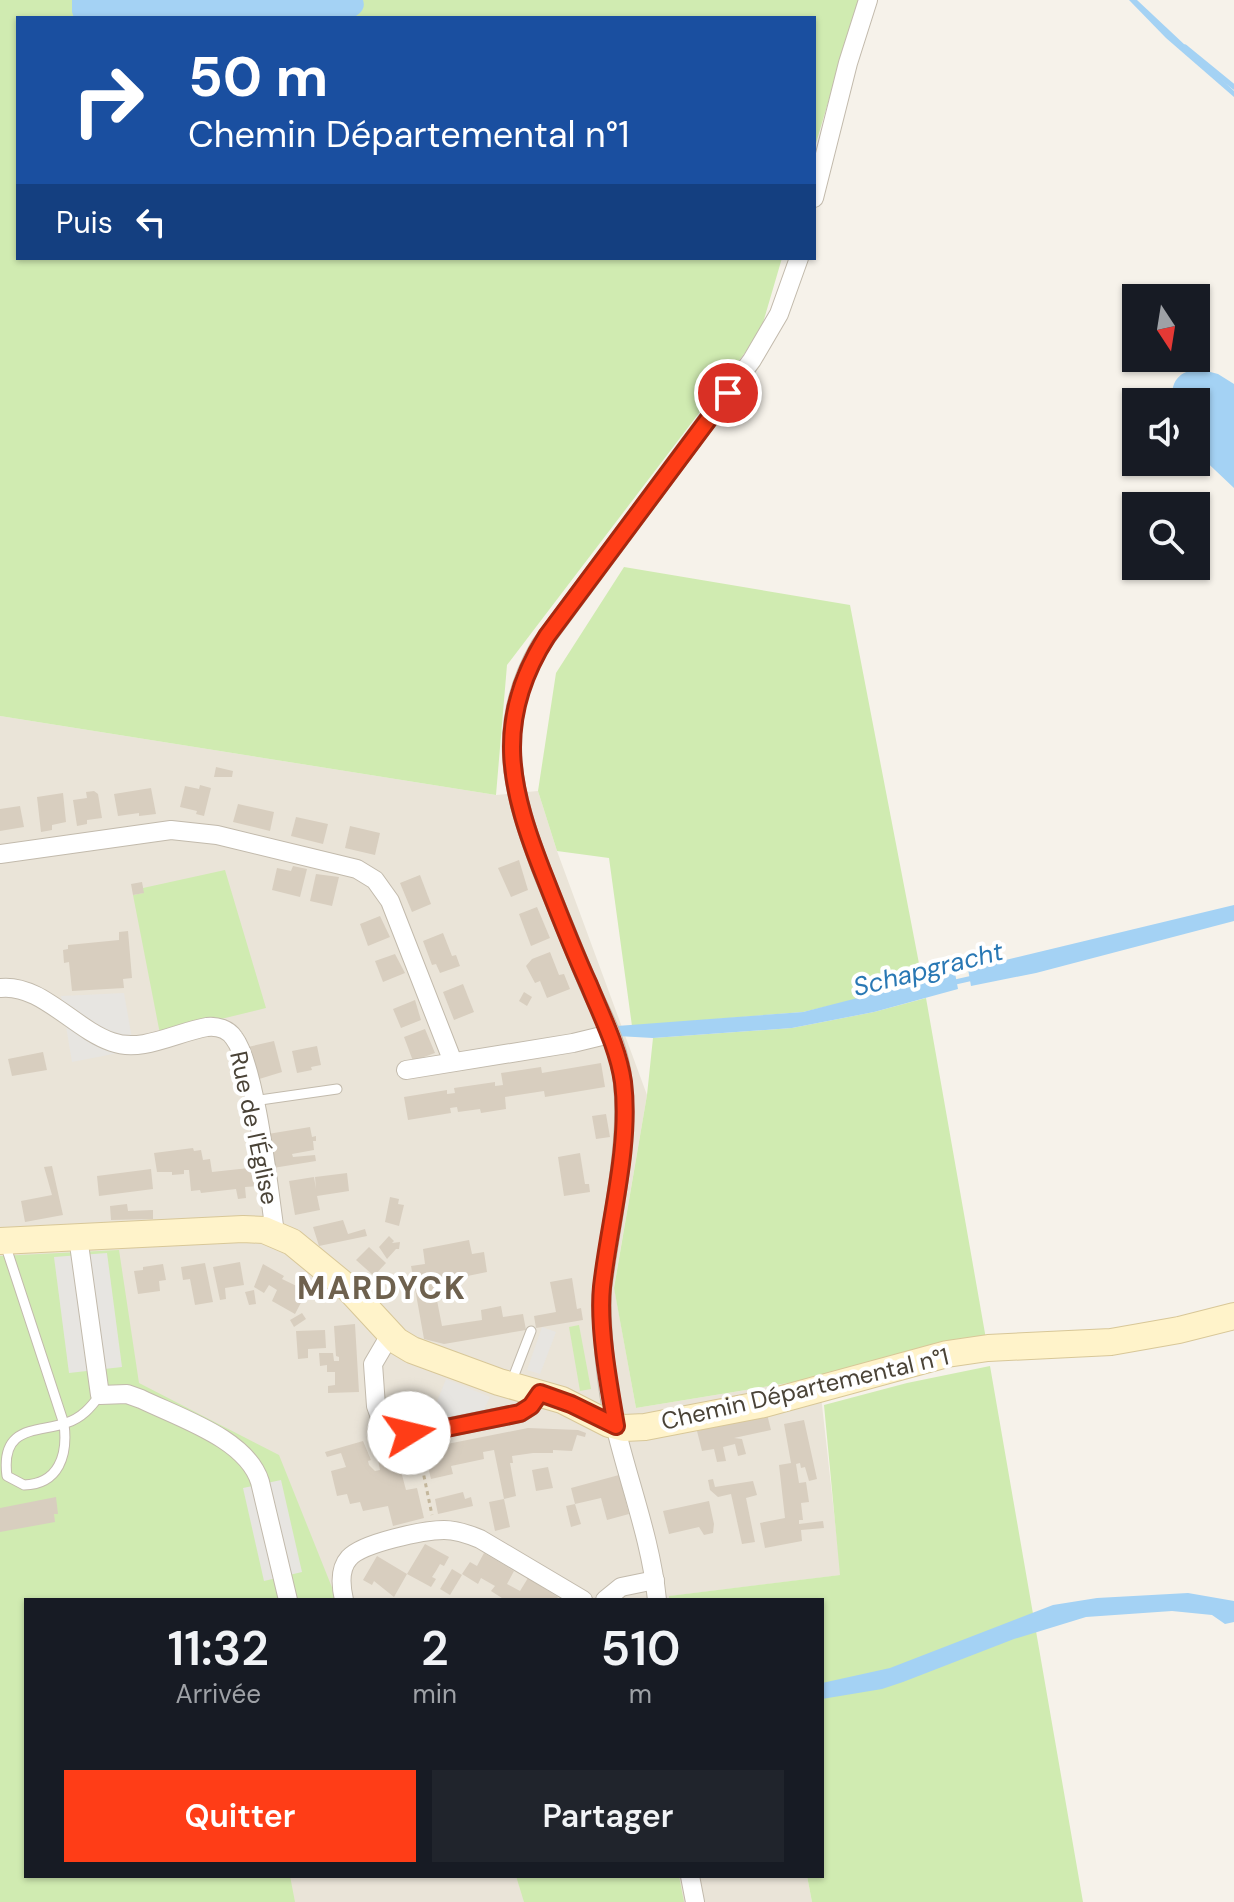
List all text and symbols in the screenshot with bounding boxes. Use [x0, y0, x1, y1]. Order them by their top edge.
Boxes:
text: 50 m [188, 40, 328, 113]
icon: right [56, 48, 160, 152]
text: Chemin Départemental n°1 [188, 111, 629, 158]
icon: left [129, 200, 173, 244]
text: Puis [56, 203, 113, 242]
north arrow [1122, 284, 1210, 372]
map controls [1122, 284, 1210, 580]
pin [694, 359, 762, 427]
icon: arrive [706, 371, 750, 415]
button: sound [1122, 388, 1210, 476]
button: search [1122, 492, 1210, 580]
water label: Schapgracht [849, 934, 1007, 1004]
street label: Rue de l'Église [223, 1048, 286, 1207]
district label: MARDYCK [297, 1267, 467, 1309]
street label: Chemin Départemental n°1 [658, 1340, 952, 1437]
position arrow [367, 1391, 451, 1475]
text: 11:32 [168, 1617, 269, 1680]
text: 2 [421, 1617, 449, 1680]
text: 510 [601, 1617, 680, 1680]
text: Arrivée [176, 1677, 261, 1711]
text: min [413, 1677, 457, 1711]
text: m [629, 1677, 652, 1711]
button: Quitter [64, 1770, 416, 1862]
button: Partager [432, 1770, 784, 1862]

